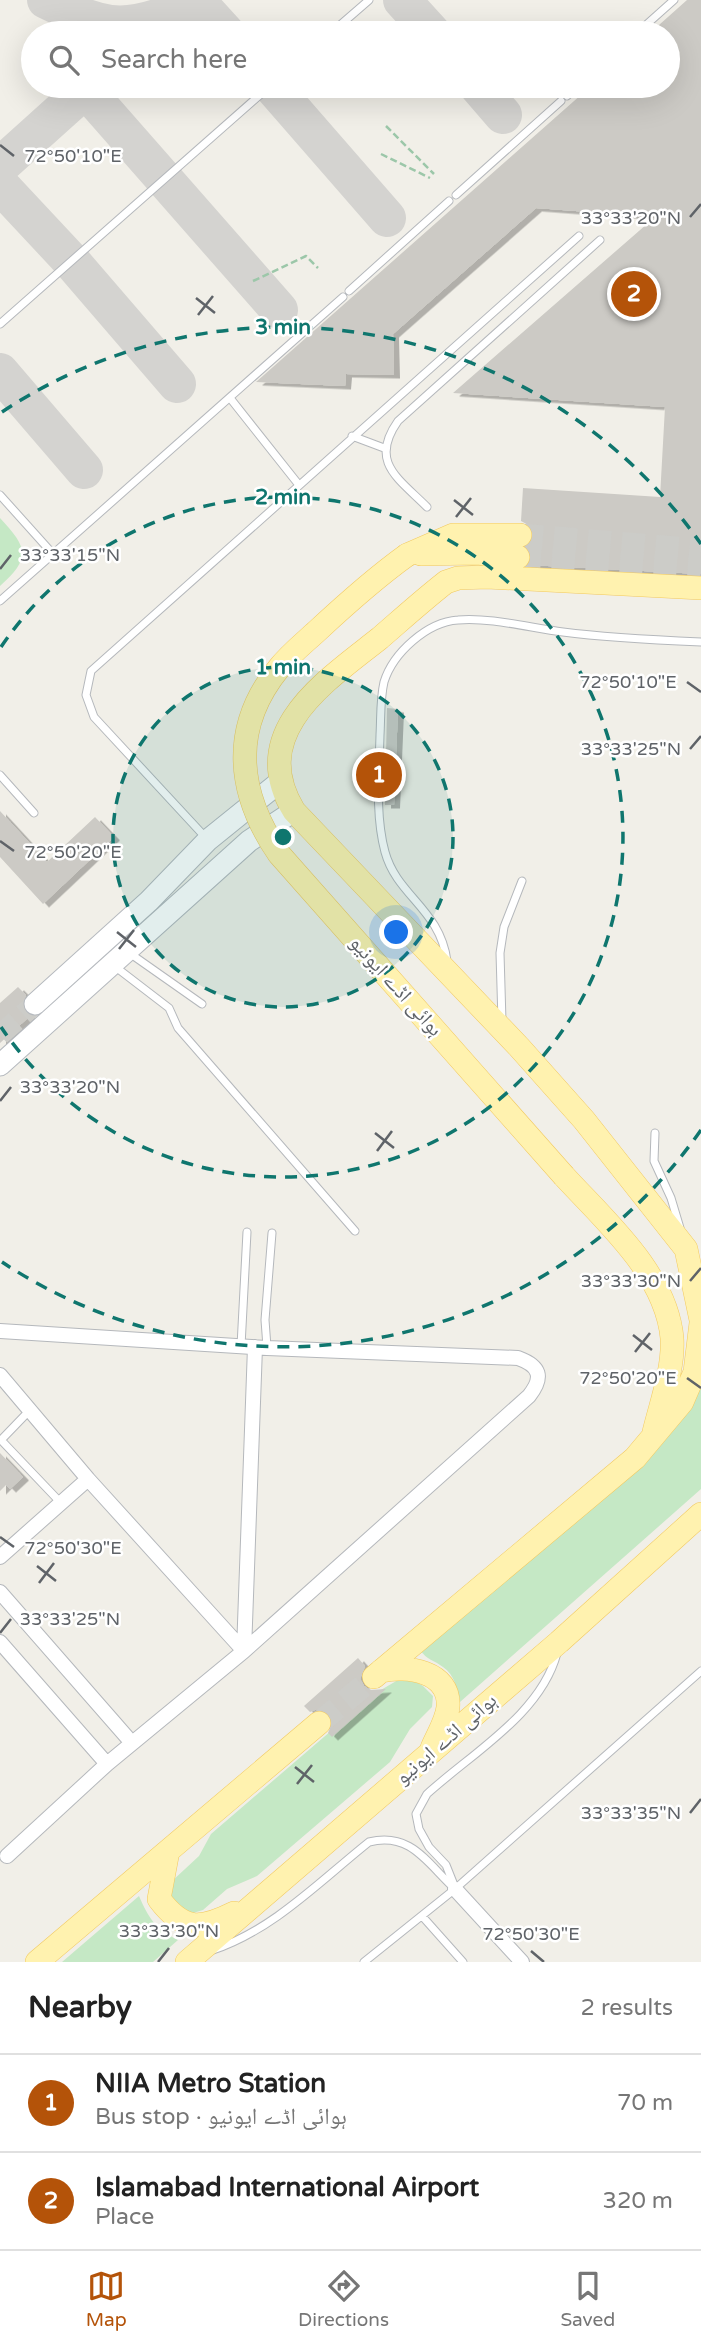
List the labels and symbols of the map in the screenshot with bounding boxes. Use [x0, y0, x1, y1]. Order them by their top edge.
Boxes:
text: 72°50'10"E [24, 145, 122, 167]
text: 33°33'20"N [581, 207, 681, 229]
pin: 2 [611, 268, 657, 320]
text: 3 min [255, 315, 311, 340]
text: 2 min [255, 485, 311, 510]
text: 33°33'15"N [20, 544, 120, 566]
text: 1 min [255, 655, 311, 680]
text: 72°50'10"E [579, 671, 677, 693]
text: 33°33'25"N [581, 738, 681, 760]
pin: 1 [356, 749, 402, 801]
centre of rings [271, 825, 295, 849]
text: 72°50'20"E [24, 841, 122, 863]
your location [379, 915, 413, 949]
street label: ہوائی اڈے ایونیو [344, 931, 448, 1041]
text: 33°33'20"N [20, 1076, 120, 1098]
text: 33°33'30"N [581, 1270, 681, 1292]
text: 72°50'20"E [579, 1367, 677, 1389]
text: 72°50'30"E [24, 1537, 122, 1559]
text: 33°33'25"N [20, 1608, 120, 1630]
street label: ہوائی اڈے ایونیو [390, 1688, 502, 1790]
text: 33°33'35"N [581, 1802, 681, 1824]
text: 33°33'30"N [119, 1920, 219, 1942]
text: 72°50'30"E [482, 1923, 580, 1945]

